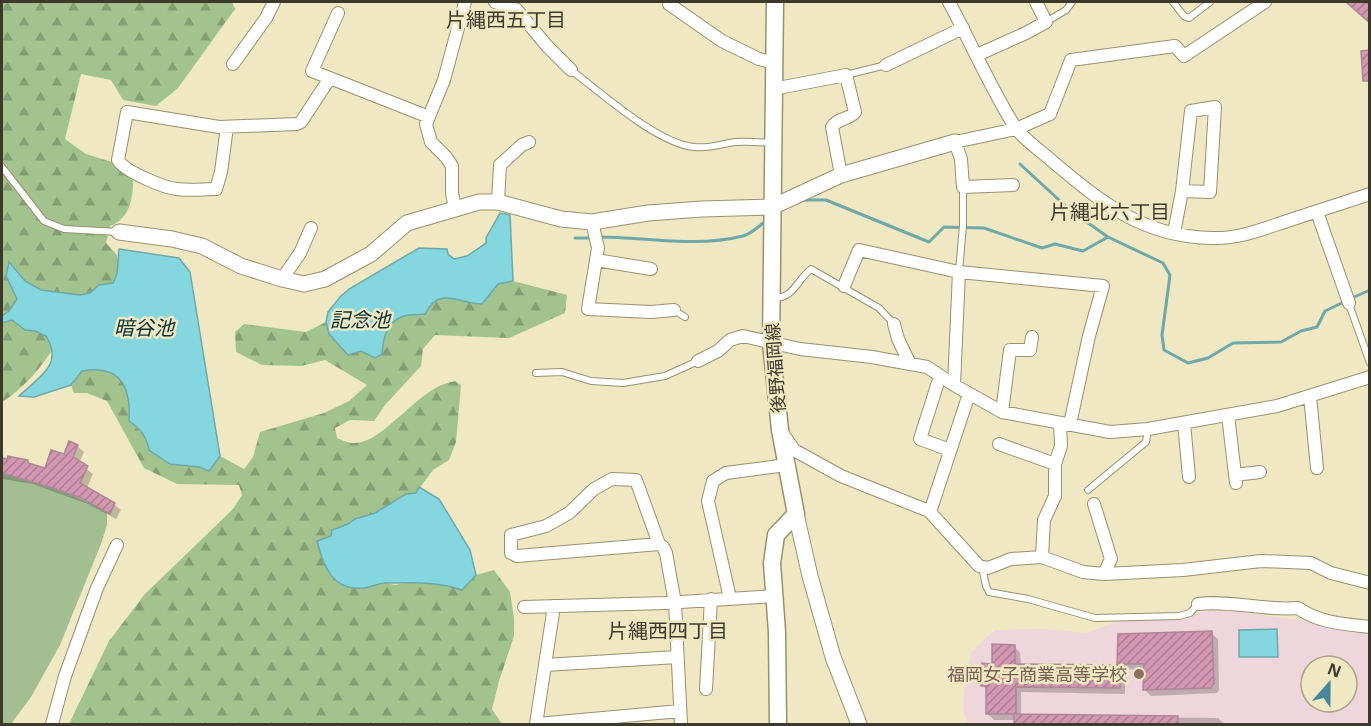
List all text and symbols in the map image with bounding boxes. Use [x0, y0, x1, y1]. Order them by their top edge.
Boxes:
district label: 片縄西五丁目 [446, 6, 566, 33]
district label: 片縄北六丁目 [1050, 198, 1170, 225]
water label: 記念池 [330, 306, 392, 333]
water label: 暗谷池 [114, 314, 176, 341]
street label: 後野福岡線 [760, 322, 790, 414]
district label: 片縄西四丁目 [608, 617, 728, 644]
north arrow [1299, 654, 1359, 714]
text: N [1324, 657, 1344, 683]
place label: 福岡女子商業高等学校 [947, 662, 1127, 686]
marker: 福岡女子商業高等学校 [1132, 667, 1146, 681]

